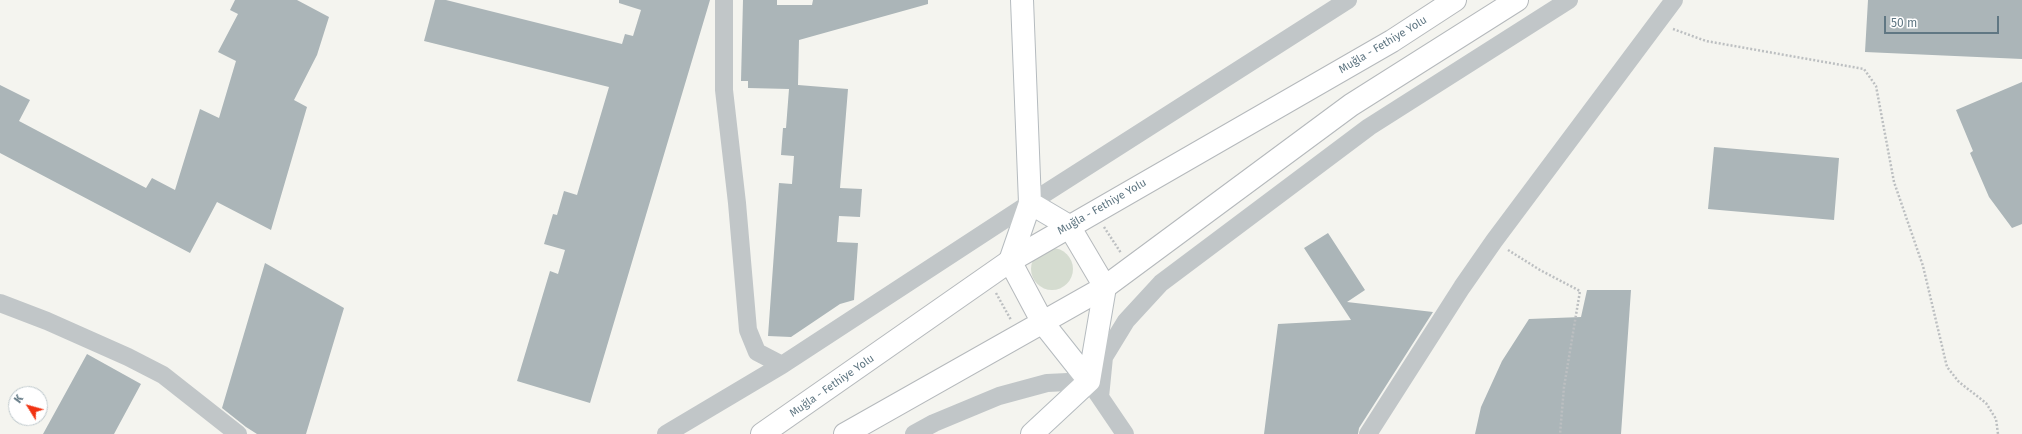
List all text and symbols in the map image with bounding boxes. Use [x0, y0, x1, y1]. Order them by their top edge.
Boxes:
scale bar [1886, 8, 2001, 34]
street label: Muğla - Fethiye Yolu [1337, 13, 1429, 77]
text: 50 m [1891, 16, 1917, 30]
street label: Muğla - Fethiye Yolu [1055, 176, 1149, 238]
street label: Muğla - Fethiye Yolu [787, 352, 877, 420]
north arrow [8, 386, 48, 426]
text: K [12, 392, 26, 406]

